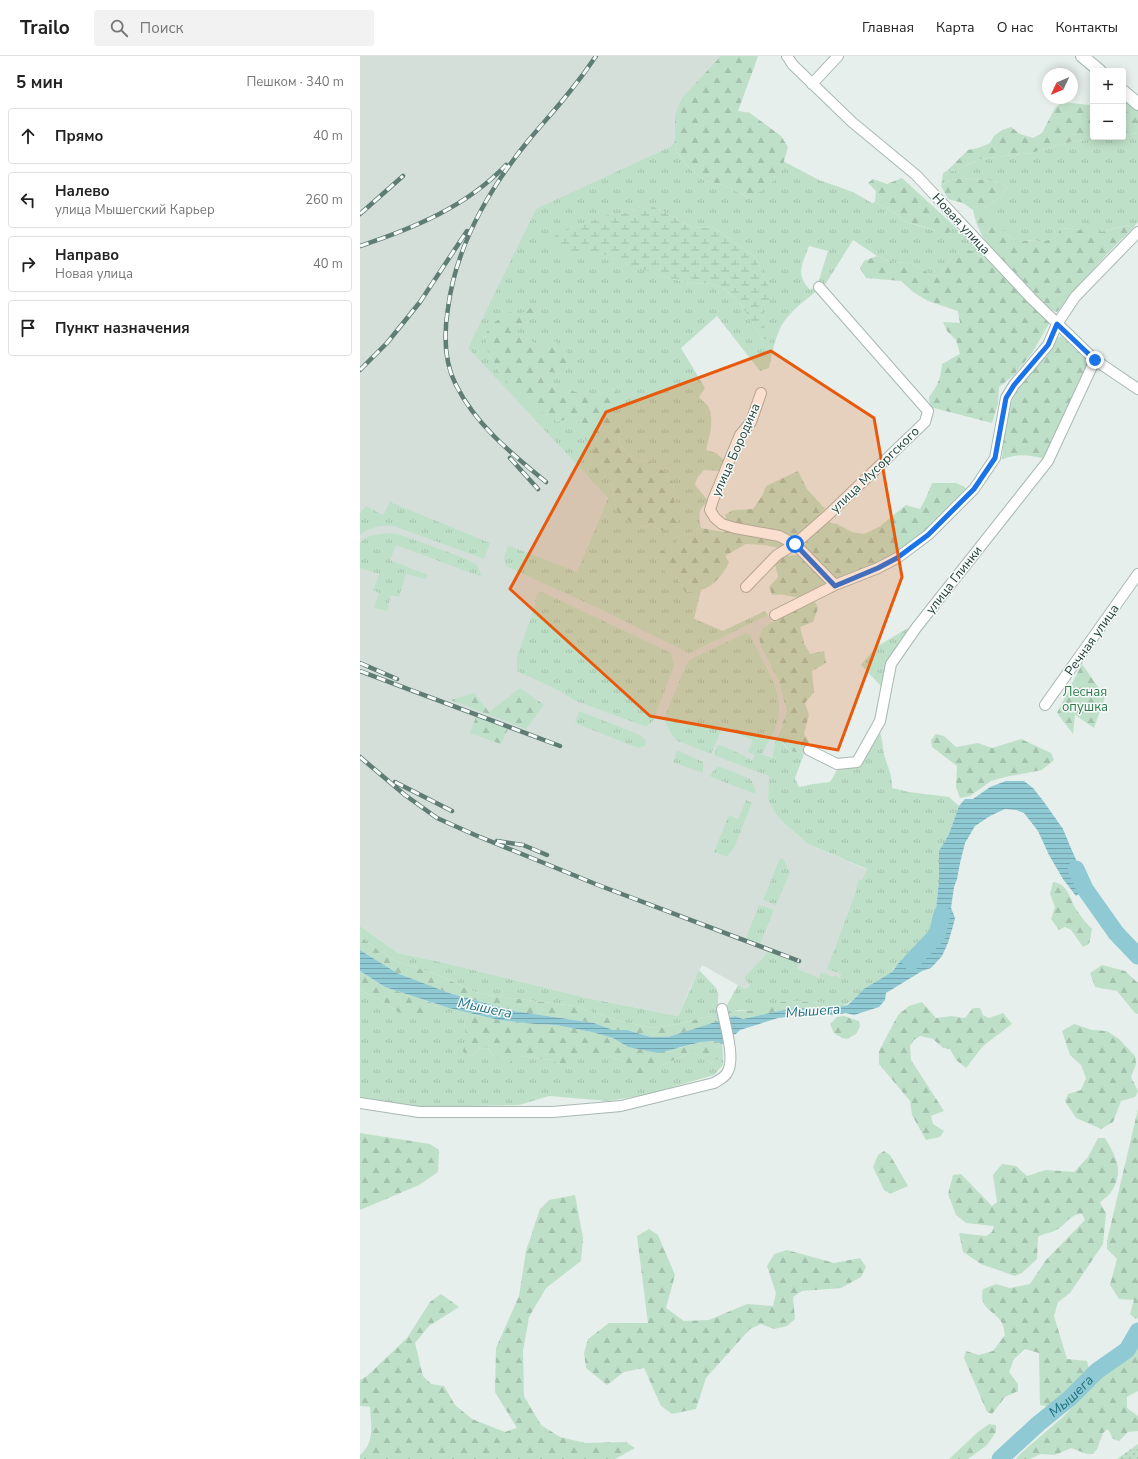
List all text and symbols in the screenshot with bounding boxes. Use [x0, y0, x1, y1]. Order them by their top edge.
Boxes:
search box [94, 10, 374, 46]
text: Trailo [20, 15, 70, 41]
icon: search [108, 17, 130, 39]
text: Поиск [140, 18, 183, 38]
text: Главная [862, 18, 914, 37]
text: Карта [936, 18, 975, 37]
text: О нас [997, 18, 1033, 37]
text: Контакты [1055, 18, 1118, 37]
north arrow [1042, 68, 1078, 104]
map controls [1090, 68, 1126, 140]
button: + [1090, 68, 1126, 104]
text: 5 мин [16, 71, 63, 94]
text: Пешком · 340 m [246, 73, 344, 91]
button: − [1090, 104, 1126, 140]
icon: ahead [17, 125, 39, 147]
text: Прямо [55, 126, 103, 146]
text: 40 m [313, 127, 343, 145]
text: Налево [55, 181, 110, 201]
icon: left [17, 189, 39, 211]
street label: Новая улица [928, 189, 994, 259]
text: 260 m [305, 191, 343, 209]
text: улица Мышегский Карьер [55, 201, 215, 219]
text: Направо [55, 245, 119, 265]
icon: right [17, 253, 39, 275]
text: 40 m [313, 255, 343, 273]
text: Новая улица [55, 265, 133, 283]
icon: arrive [17, 317, 39, 339]
text: Пункт назначения [55, 318, 190, 338]
route end [1086, 351, 1104, 369]
street label: улица Бородина [707, 400, 765, 500]
street label: улица Мусоргского [826, 423, 924, 517]
route start [786, 535, 804, 553]
street label: улица Глинки [922, 542, 986, 618]
street label: Речная улица [1061, 601, 1123, 679]
park label: Лесная опушка [1062, 683, 1108, 716]
water label: Мышега [456, 993, 514, 1023]
water label: Мышега [785, 1000, 841, 1022]
water label: Мышега [1044, 1370, 1098, 1421]

